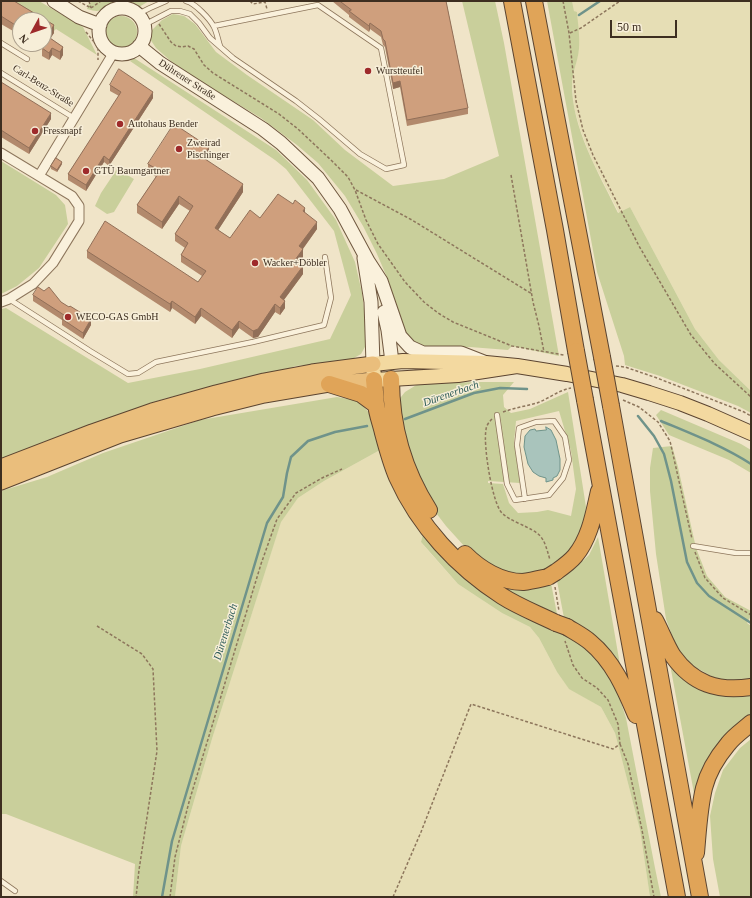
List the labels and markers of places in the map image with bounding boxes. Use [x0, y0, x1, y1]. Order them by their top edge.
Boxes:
place label: Wurstteufel [376, 65, 423, 77]
marker: Wurstteufel [363, 66, 373, 76]
place label: Autohaus Bender [128, 118, 198, 130]
marker: Autohaus Bender [115, 119, 125, 129]
place label: Fressnapf [43, 125, 82, 137]
marker: Fressnapf [30, 126, 40, 136]
place label: Zweirad Pischinger [187, 137, 229, 160]
marker: Zweirad Pischinger [174, 144, 184, 154]
place label: GTÜ Baumgartner [94, 165, 169, 177]
marker: GTÜ Baumgartner [81, 166, 91, 176]
place label: Wacker+Döbler [263, 257, 327, 269]
marker: Wacker+Döbler [250, 258, 260, 268]
place label: WECO-GAS GmbH [76, 311, 158, 323]
marker: WECO-GAS GmbH [63, 312, 73, 322]

